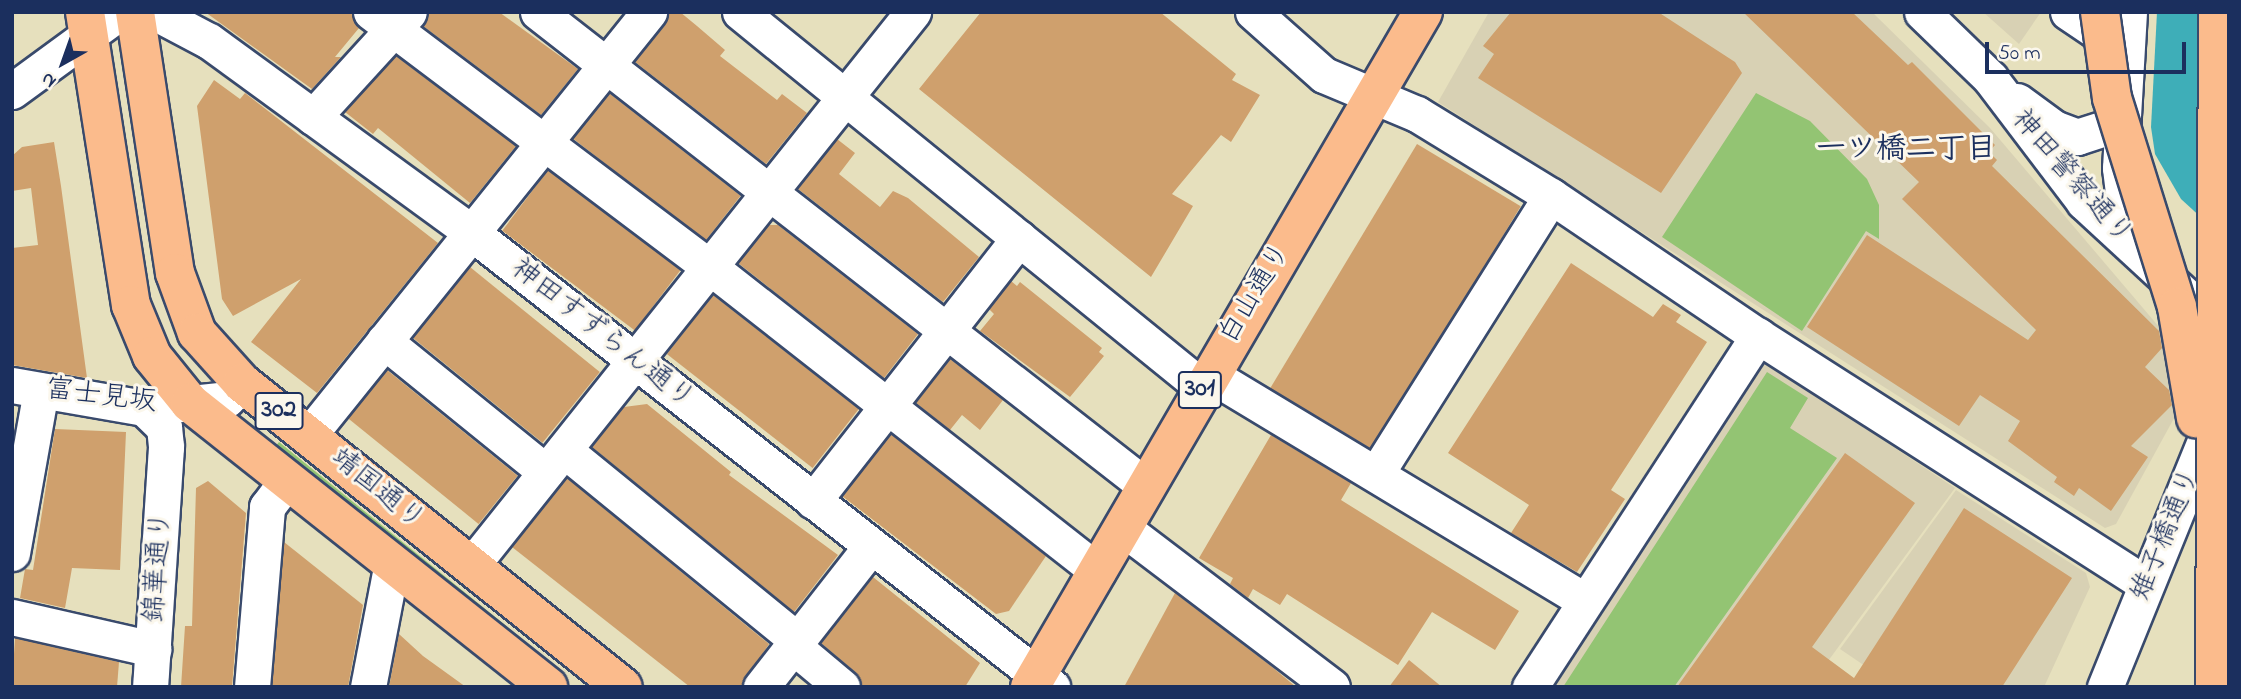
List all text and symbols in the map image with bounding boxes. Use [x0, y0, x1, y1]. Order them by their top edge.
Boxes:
north arrow [28, 28, 98, 98]
scale bar [1989, 28, 2190, 72]
text: 50 m [1998, 39, 2041, 69]
text: N [36, 65, 63, 94]
street label: 神田警察通り [2003, 104, 2139, 252]
district label: 一ツ橋二丁目 [1816, 132, 1996, 168]
street label: 白山通り [1213, 237, 1299, 351]
street label: 神田すずらん通り [503, 253, 701, 417]
road number: 301 [1177, 368, 1223, 412]
street label: 富士見坂 [43, 374, 159, 420]
road number: 302 [254, 388, 304, 434]
street label: 靖国通り [323, 442, 431, 538]
street label: 雉子橋通り [2125, 464, 2209, 606]
street label: 錦華通り [138, 510, 180, 624]

